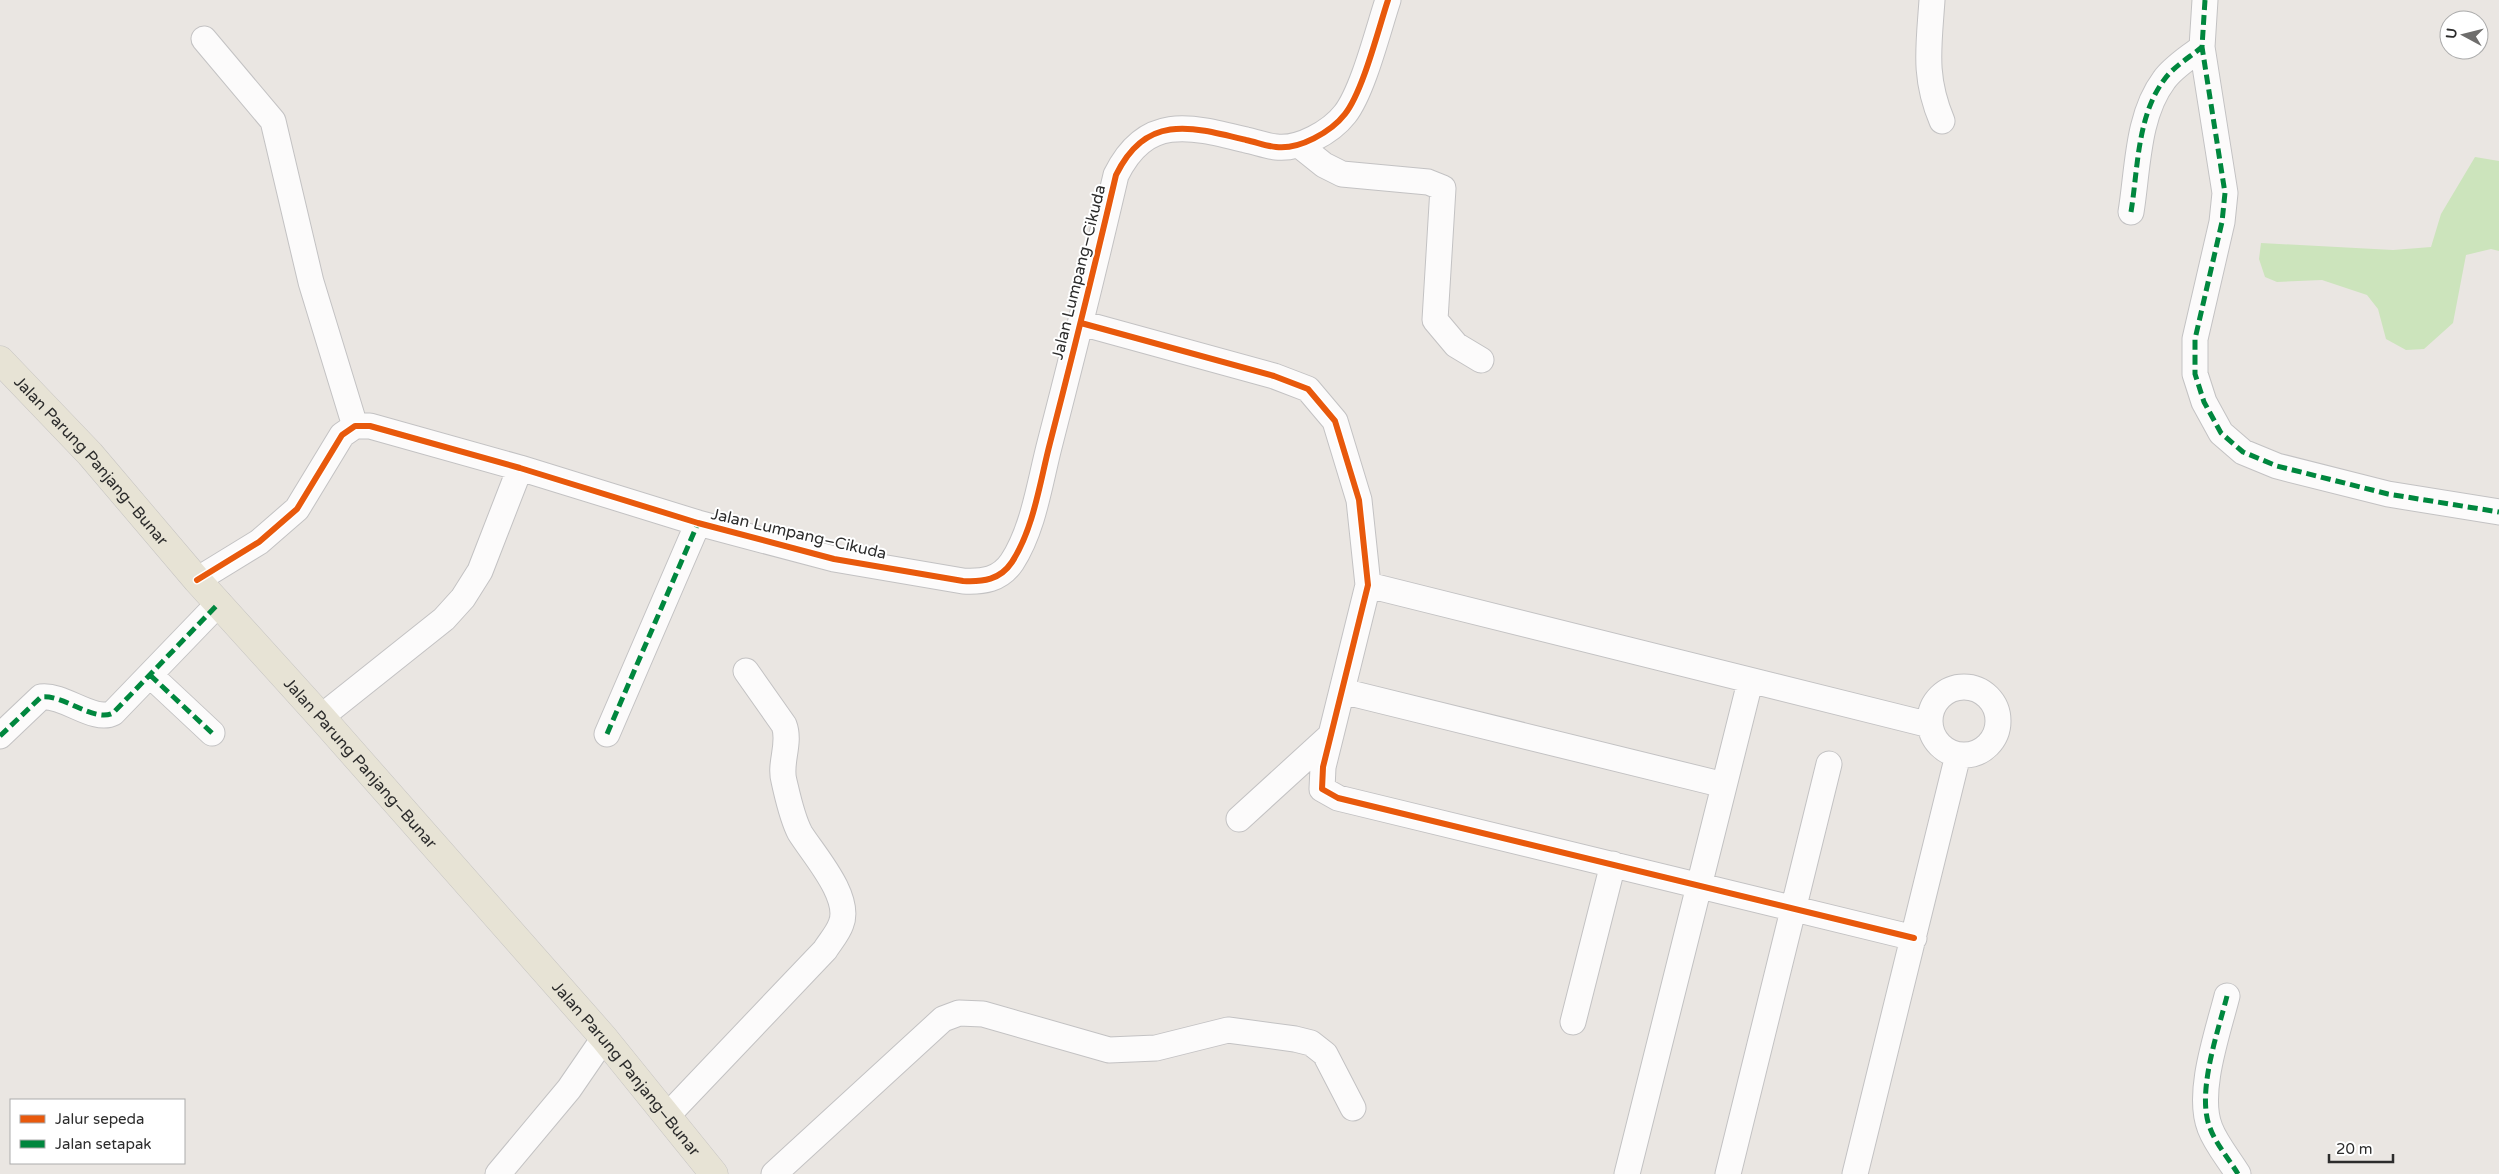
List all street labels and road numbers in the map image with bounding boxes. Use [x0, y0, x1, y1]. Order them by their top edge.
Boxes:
street label: Jalan Lumpang–Cikuda [1048, 183, 1110, 362]
street label: Jalan Parung Panjang–Bunar [10, 372, 173, 551]
street label: Jalan Lumpang–Cikuda [709, 504, 888, 564]
street label: Jalan Parung Panjang–Bunar [279, 674, 442, 853]
street label: Jalan Parung Panjang–Bunar [548, 977, 705, 1161]

